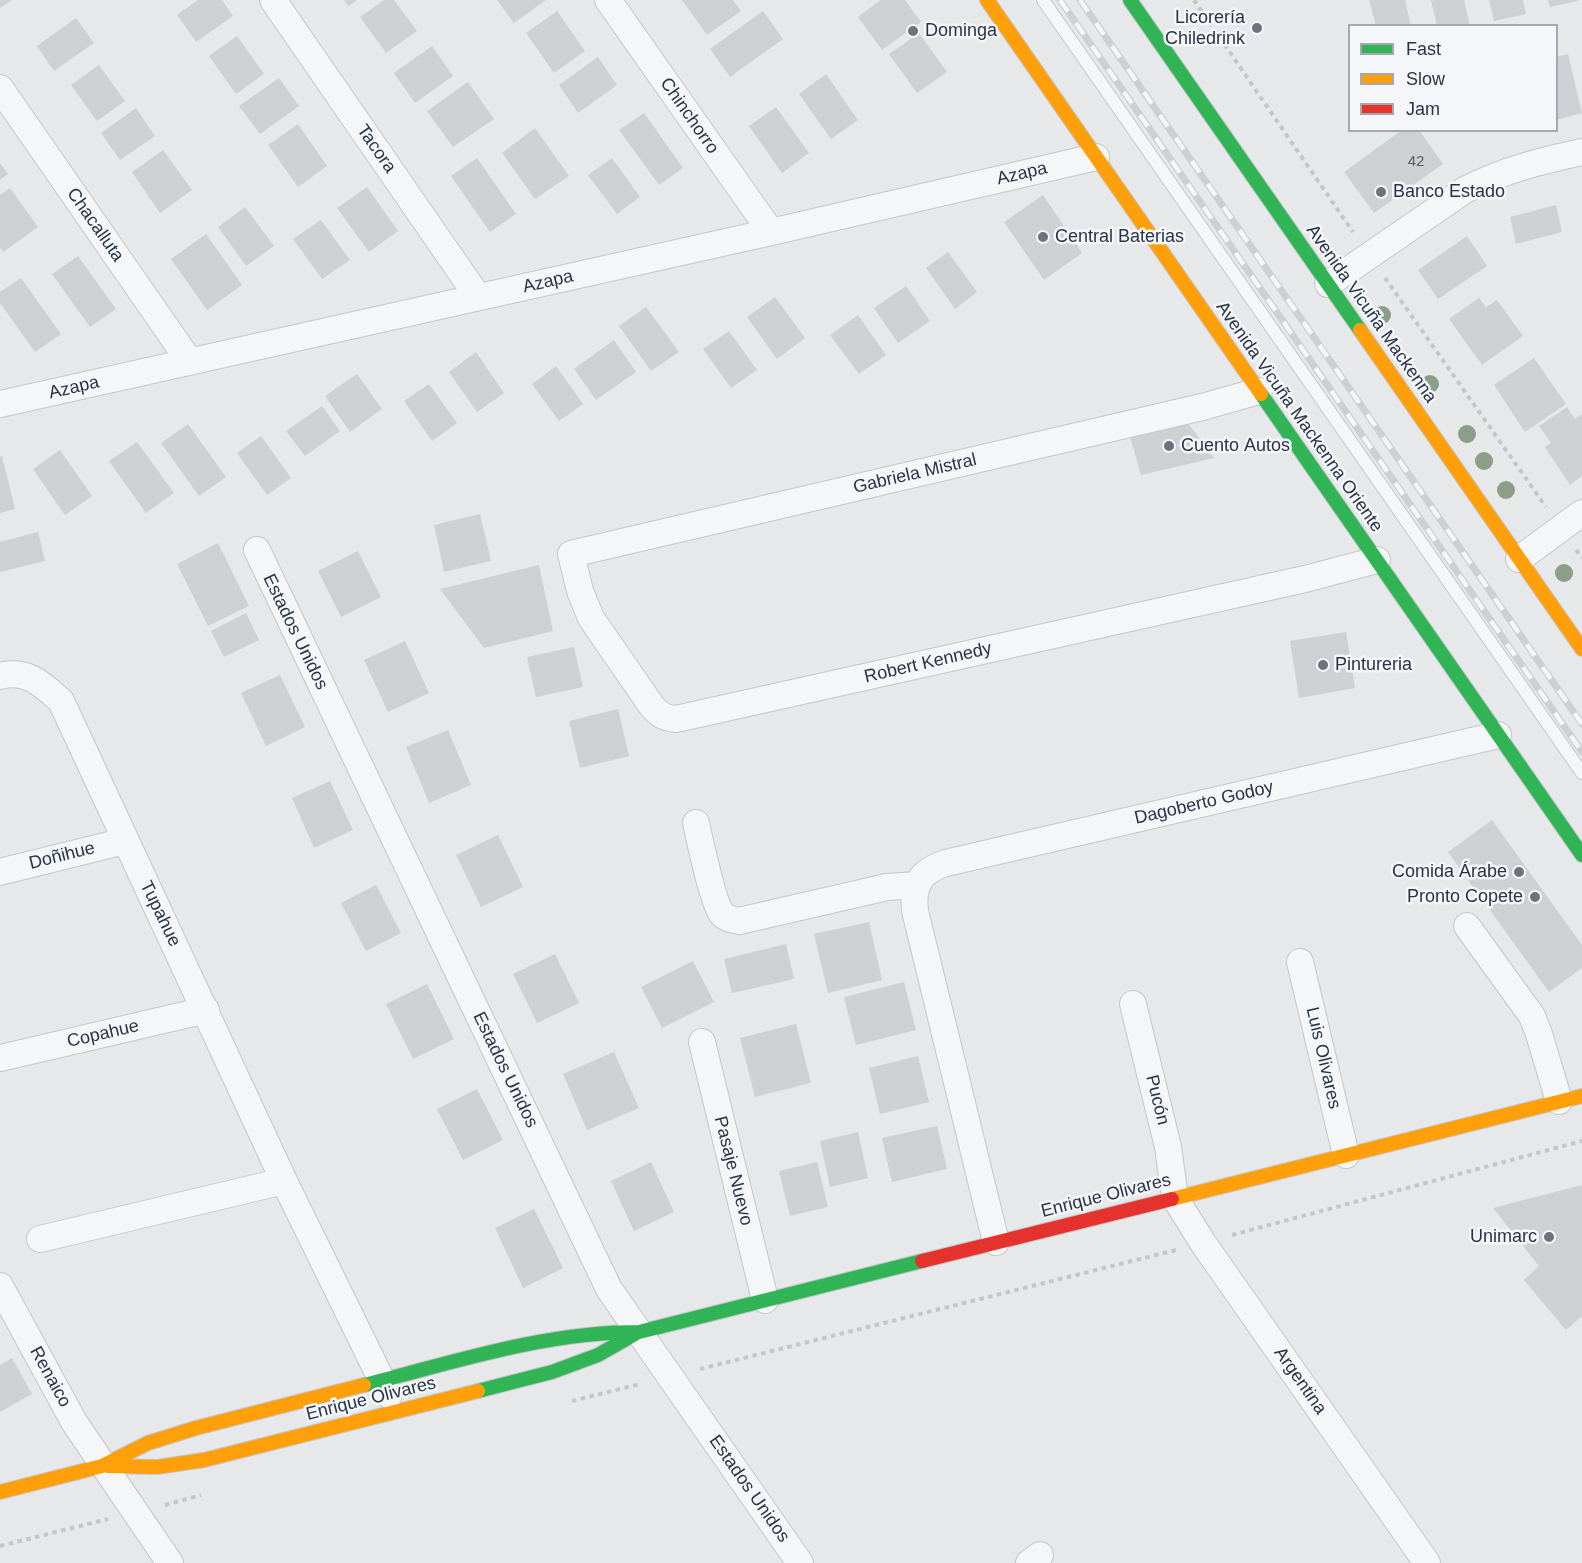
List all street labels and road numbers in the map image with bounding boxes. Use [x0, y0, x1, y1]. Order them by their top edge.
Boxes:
street label: Chinchorro [655, 74, 723, 158]
street label: Tacora [352, 121, 400, 177]
street label: Azapa [995, 158, 1049, 190]
street label: Chacalluta [62, 184, 128, 266]
street label: Avenida Vicuña Mackenna [1301, 221, 1441, 407]
street label: Azapa [521, 266, 575, 298]
street label: Avenida Vicuña Mackenna Oriente [1211, 298, 1387, 536]
street label: Azapa [47, 372, 101, 404]
street label: Gabriela Mistral [851, 449, 979, 499]
street label: Estados Unidos [258, 571, 332, 693]
street label: Robert Kennedy [862, 638, 994, 688]
street label: Dagoberto Godoy [1132, 776, 1276, 830]
street label: Doñihue [27, 837, 97, 875]
street label: Tupahue [135, 878, 185, 950]
street label: Luis Olivares [1301, 1005, 1345, 1111]
street label: Estados Unidos [468, 1009, 542, 1131]
street label: Copahue [65, 1015, 141, 1053]
street label: Pucón [1140, 1073, 1174, 1127]
street label: Pasaje Nuevo [709, 1114, 757, 1228]
street label: Enrique Olivares [1039, 1169, 1173, 1223]
street label: Renaico [25, 1343, 75, 1411]
street label: Argentina [1269, 1343, 1331, 1419]
street label: Enrique Olivares [304, 1372, 438, 1426]
street label: Estados Unidos [704, 1431, 794, 1547]

